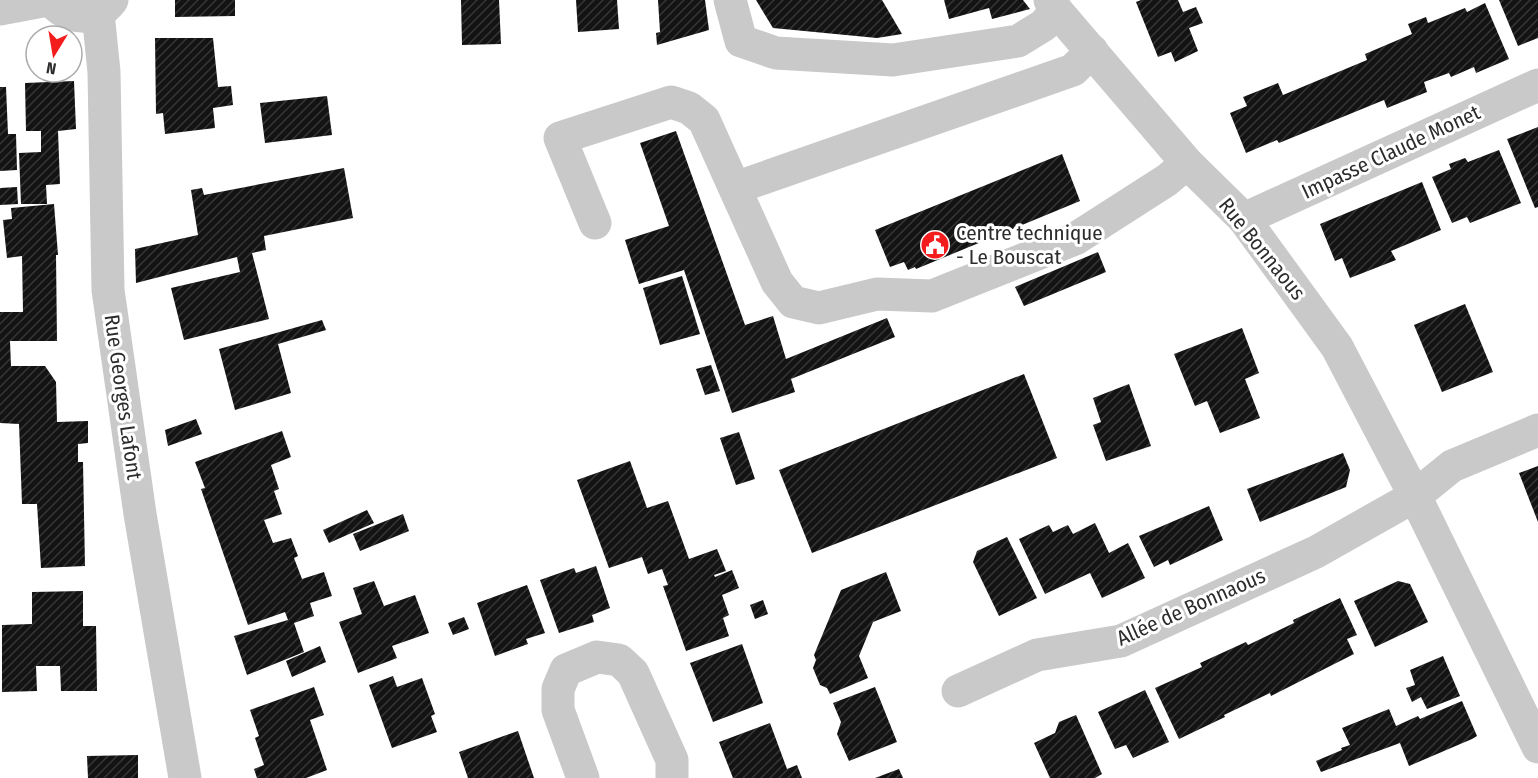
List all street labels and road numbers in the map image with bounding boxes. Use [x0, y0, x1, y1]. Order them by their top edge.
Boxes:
street label: Impasse Claude Monet [1298, 99, 1484, 205]
street label: Rue Bonnaous [1213, 193, 1311, 305]
street label: Rue Georges Lafont [99, 313, 147, 481]
street label: Allée de Bonnaous [1113, 563, 1270, 651]

